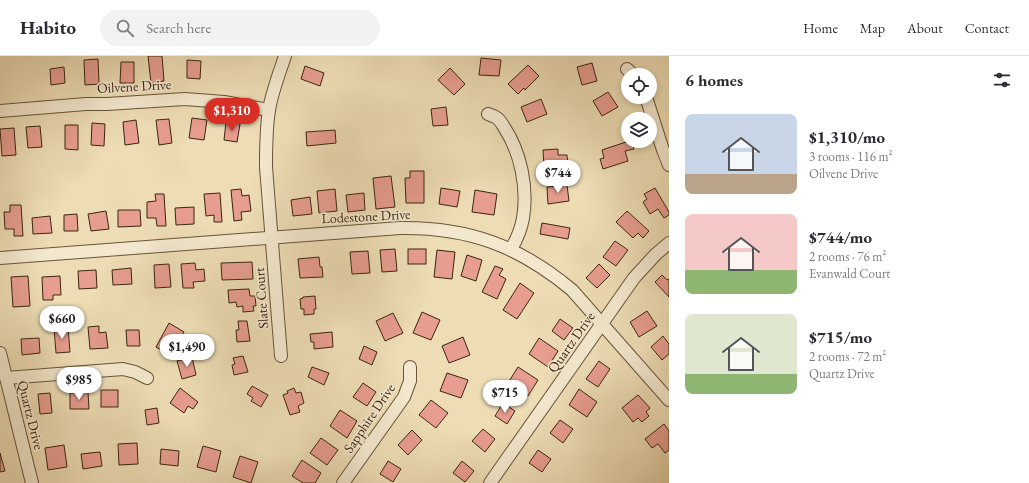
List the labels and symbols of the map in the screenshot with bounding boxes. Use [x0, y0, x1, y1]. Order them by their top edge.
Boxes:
street label: Oilvene Drive [96, 75, 172, 97]
pin: $1,310 [199, 98, 265, 132]
pin: $744 [534, 160, 582, 194]
street label: Lodestone Drive [321, 205, 411, 227]
street label: Slate Court [250, 266, 272, 329]
pin: $660 [38, 306, 86, 340]
street label: Quartz Drive [543, 307, 599, 376]
pin: $1,490 [154, 334, 220, 368]
pin: $985 [55, 367, 103, 401]
street label: Quartz Drive [14, 379, 48, 452]
street label: Sapphire Drive [339, 379, 399, 456]
pin: $715 [481, 380, 529, 414]

